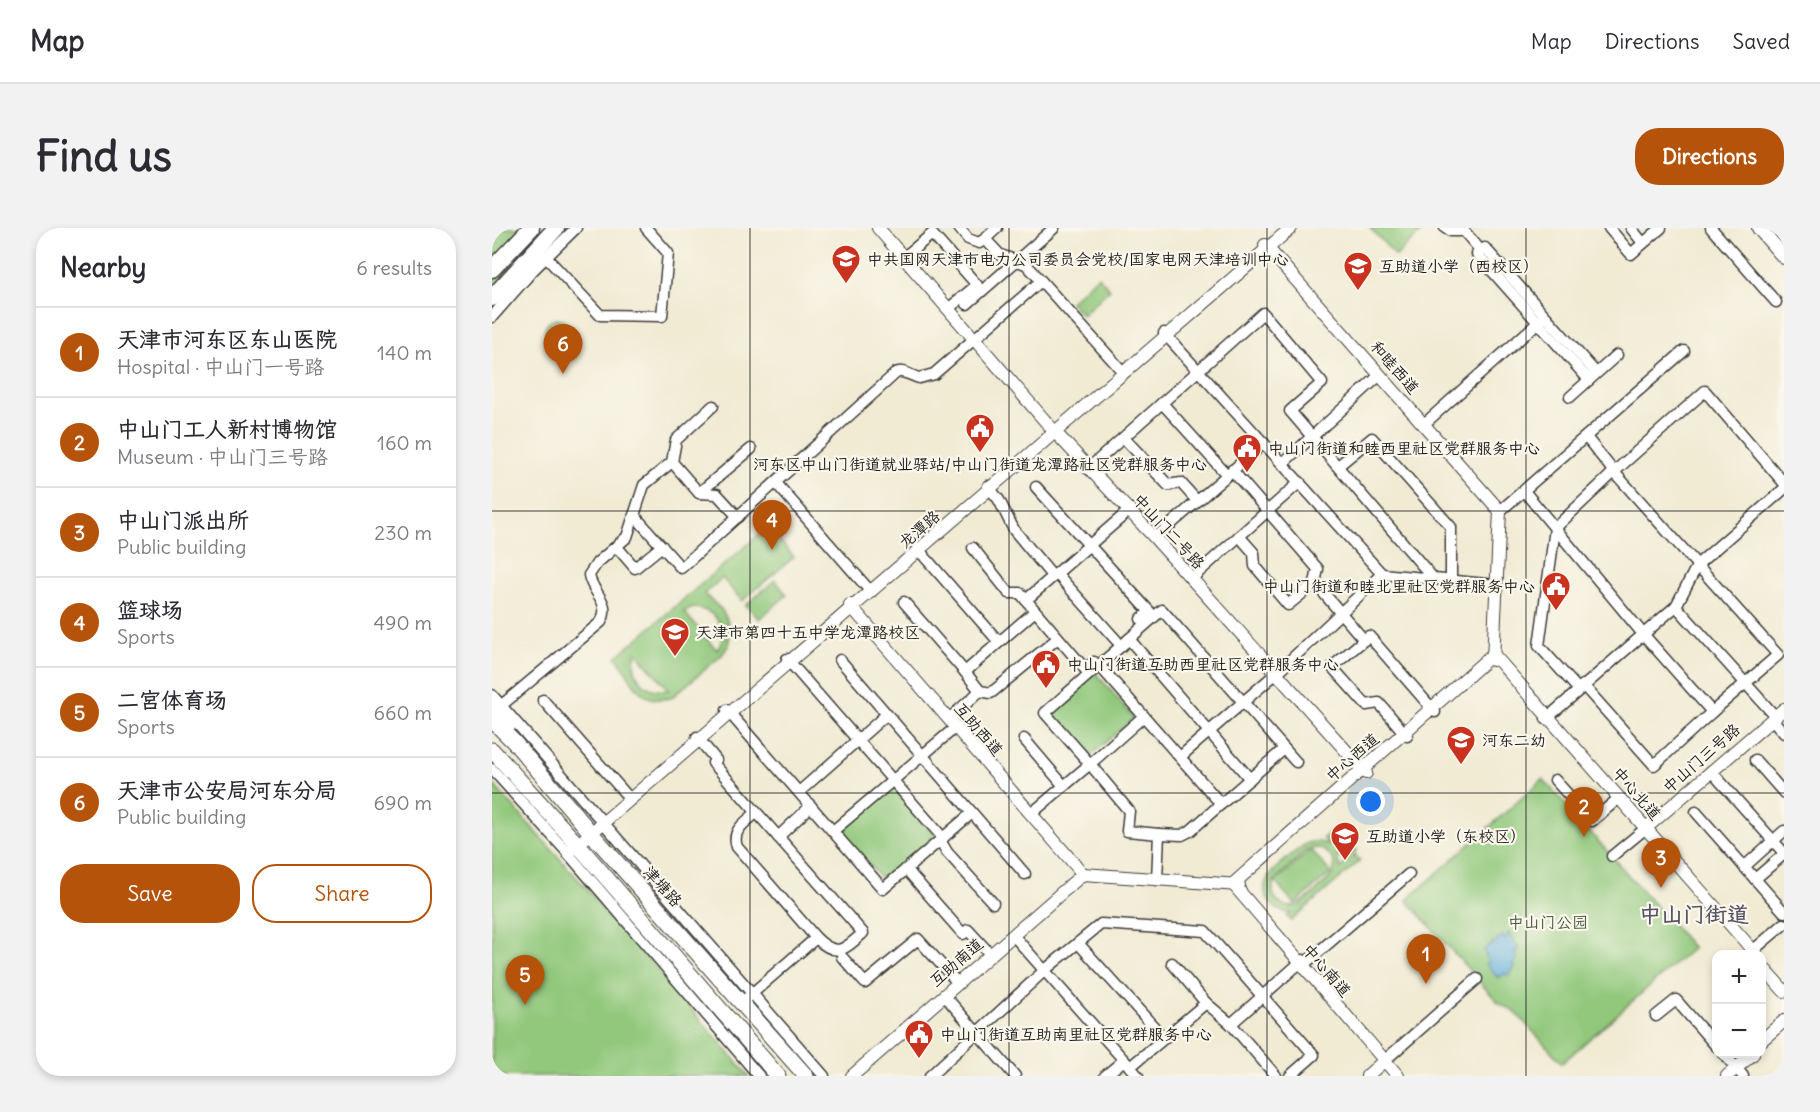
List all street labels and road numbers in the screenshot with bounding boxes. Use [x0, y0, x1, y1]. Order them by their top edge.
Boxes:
street label: 和睦西道 [1366, 336, 1424, 398]
street label: 中山门二号路 [1129, 489, 1209, 573]
street label: 龙潭路 [894, 506, 944, 552]
street label: 互助西道 [950, 698, 1008, 760]
street label: 中山门三号路 [1658, 719, 1744, 797]
street label: 中心西道 [1321, 728, 1383, 786]
street label: 中心北道 [1608, 762, 1666, 824]
street label: 津塘路 [640, 861, 686, 911]
street label: 互助南道 [925, 933, 987, 991]
street label: 中心南道 [1298, 939, 1356, 1001]

